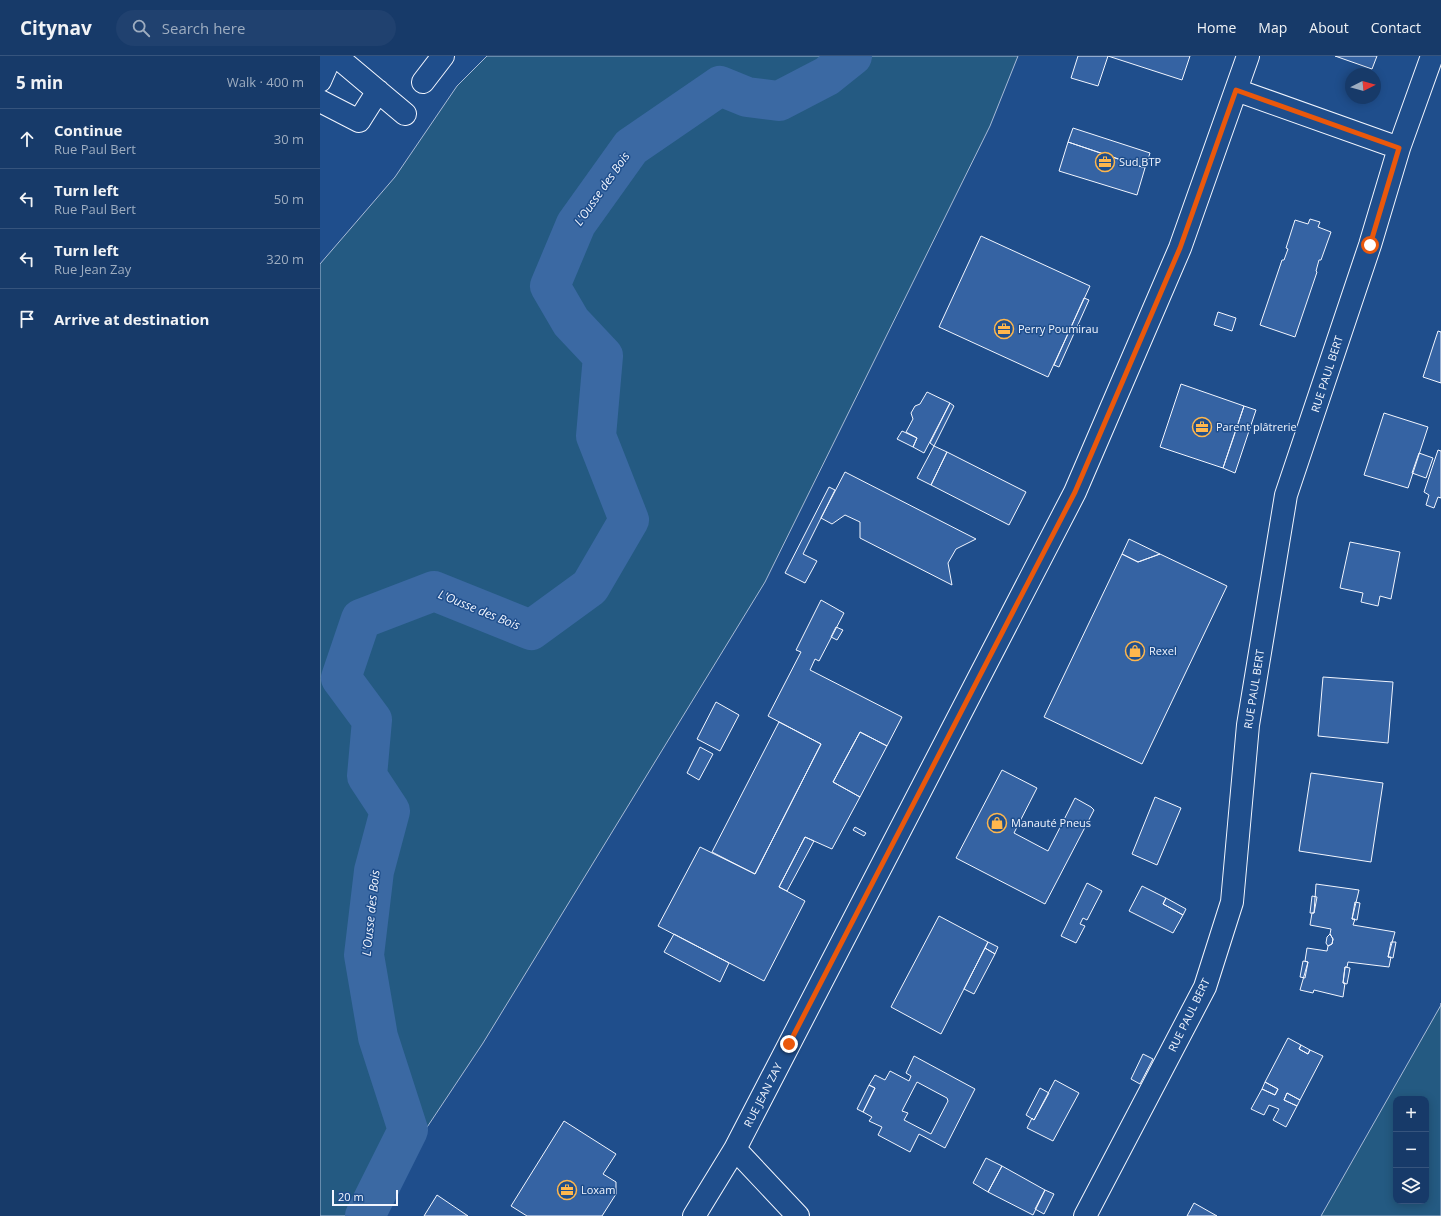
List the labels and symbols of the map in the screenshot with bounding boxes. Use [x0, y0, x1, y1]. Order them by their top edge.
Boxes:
north arrow [1345, 68, 1381, 104]
water label: L'Ousse des Bois [570, 148, 633, 229]
office icon: Sud BTP [1094, 151, 1116, 173]
place label: Sud BTP [1119, 154, 1162, 169]
route start [1361, 236, 1379, 254]
office icon: Perry Poumirau [993, 318, 1015, 340]
place label: Perry Poumirau [1018, 321, 1098, 336]
street label: RUE PAUL BERT [1307, 333, 1346, 414]
office icon: Parent plâtrerie [1191, 416, 1213, 438]
place label: Parent plâtrerie [1216, 419, 1297, 434]
water label: L'Ousse des Bois [436, 585, 523, 634]
shop icon: Rexel [1124, 640, 1146, 662]
place label: Rexel [1149, 643, 1177, 658]
street label: RUE PAUL BERT [1240, 648, 1267, 730]
shop icon: Manauté Pneus [986, 812, 1008, 834]
place label: Manauté Pneus [1011, 815, 1091, 830]
water label: L'Ousse des Bois [358, 869, 383, 957]
street label: RUE PAUL BERT [1164, 976, 1213, 1054]
route end [780, 1035, 798, 1053]
street label: RUE JEAN ZAY [740, 1059, 786, 1130]
office icon: Loxam [556, 1179, 578, 1201]
place label: Loxam [581, 1182, 615, 1197]
scale bar [332, 1188, 398, 1207]

